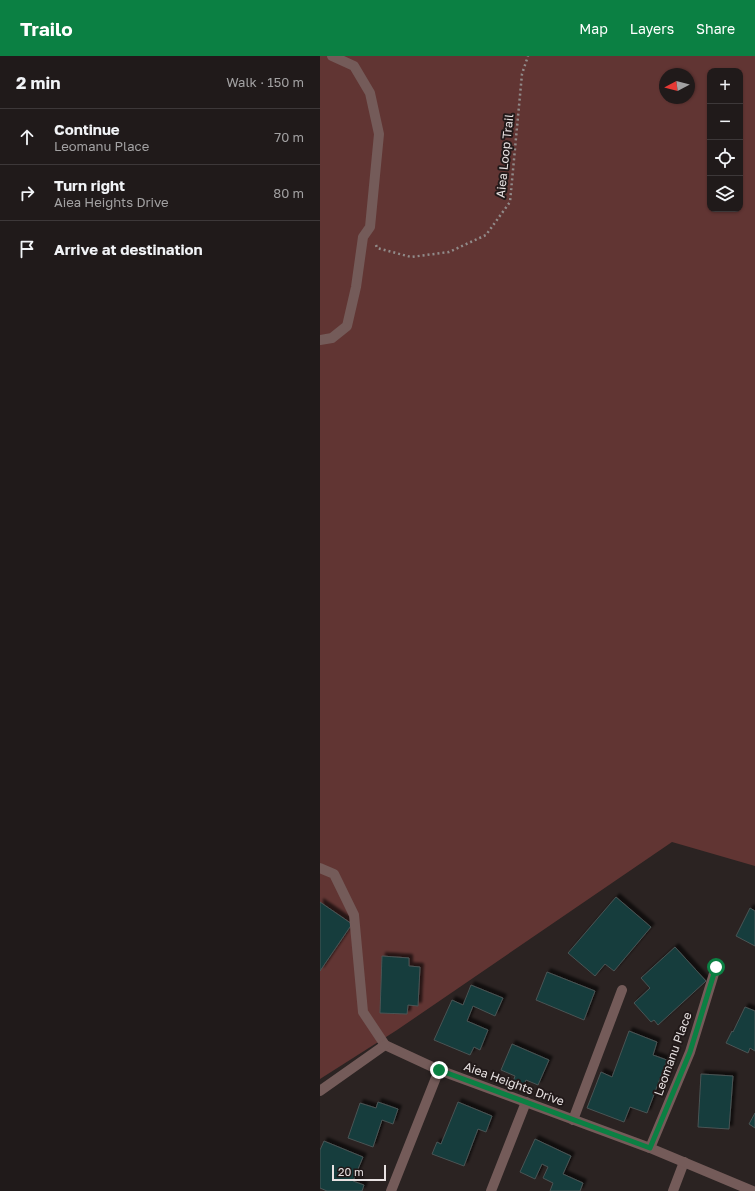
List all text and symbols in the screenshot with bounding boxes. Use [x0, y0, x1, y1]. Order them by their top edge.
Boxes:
text: Trailo [20, 17, 73, 40]
text: Map [579, 20, 608, 37]
text: Layers [630, 20, 674, 37]
text: Share [696, 20, 735, 37]
north arrow [659, 68, 695, 104]
map controls [707, 68, 743, 212]
button: + [707, 68, 743, 104]
text: 2 min [16, 72, 60, 93]
text: Walk · 150 m [226, 74, 304, 90]
button: − [707, 104, 743, 140]
street label: Aiea Loop Trail [493, 113, 516, 199]
text: Continue [54, 120, 120, 138]
icon: ahead [16, 126, 38, 148]
text: 70 m [274, 129, 304, 145]
text: Leomanu Place [54, 138, 149, 154]
button: locate [707, 140, 743, 176]
text: Turn right [54, 176, 125, 194]
button: layers [707, 176, 743, 212]
icon: right [16, 182, 38, 204]
text: 80 m [273, 185, 304, 201]
text: Aiea Heights Drive [54, 194, 169, 210]
icon: arrive [16, 238, 38, 260]
text: Arrive at destination [54, 240, 203, 258]
route start [707, 958, 725, 976]
street label: Leomanu Place [650, 1010, 695, 1098]
street label: Aiea Heights Drive [462, 1058, 566, 1109]
route end [430, 1061, 448, 1079]
scale bar [332, 1163, 386, 1182]
text: 20 m [338, 1165, 364, 1178]

